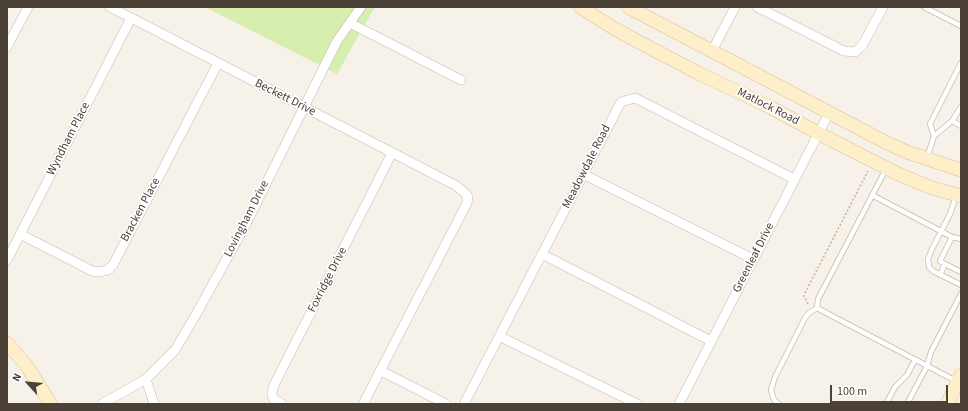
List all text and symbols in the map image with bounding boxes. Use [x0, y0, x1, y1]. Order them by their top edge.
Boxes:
street label: Beckett Drive [252, 77, 318, 119]
street label: Matlock Road [735, 85, 801, 129]
street label: Wyndham Place [44, 100, 94, 178]
street label: Meadowdale Road [560, 123, 614, 211]
street label: Bracken Place [118, 176, 164, 244]
street label: Lovingham Drive [221, 178, 273, 260]
street label: Greenleaf Drive [730, 221, 778, 295]
street label: Foxridge Drive [305, 245, 351, 315]
north arrow [8, 363, 48, 403]
text: N [9, 371, 25, 384]
scale bar [832, 377, 950, 403]
text: 100 m [837, 383, 867, 400]

